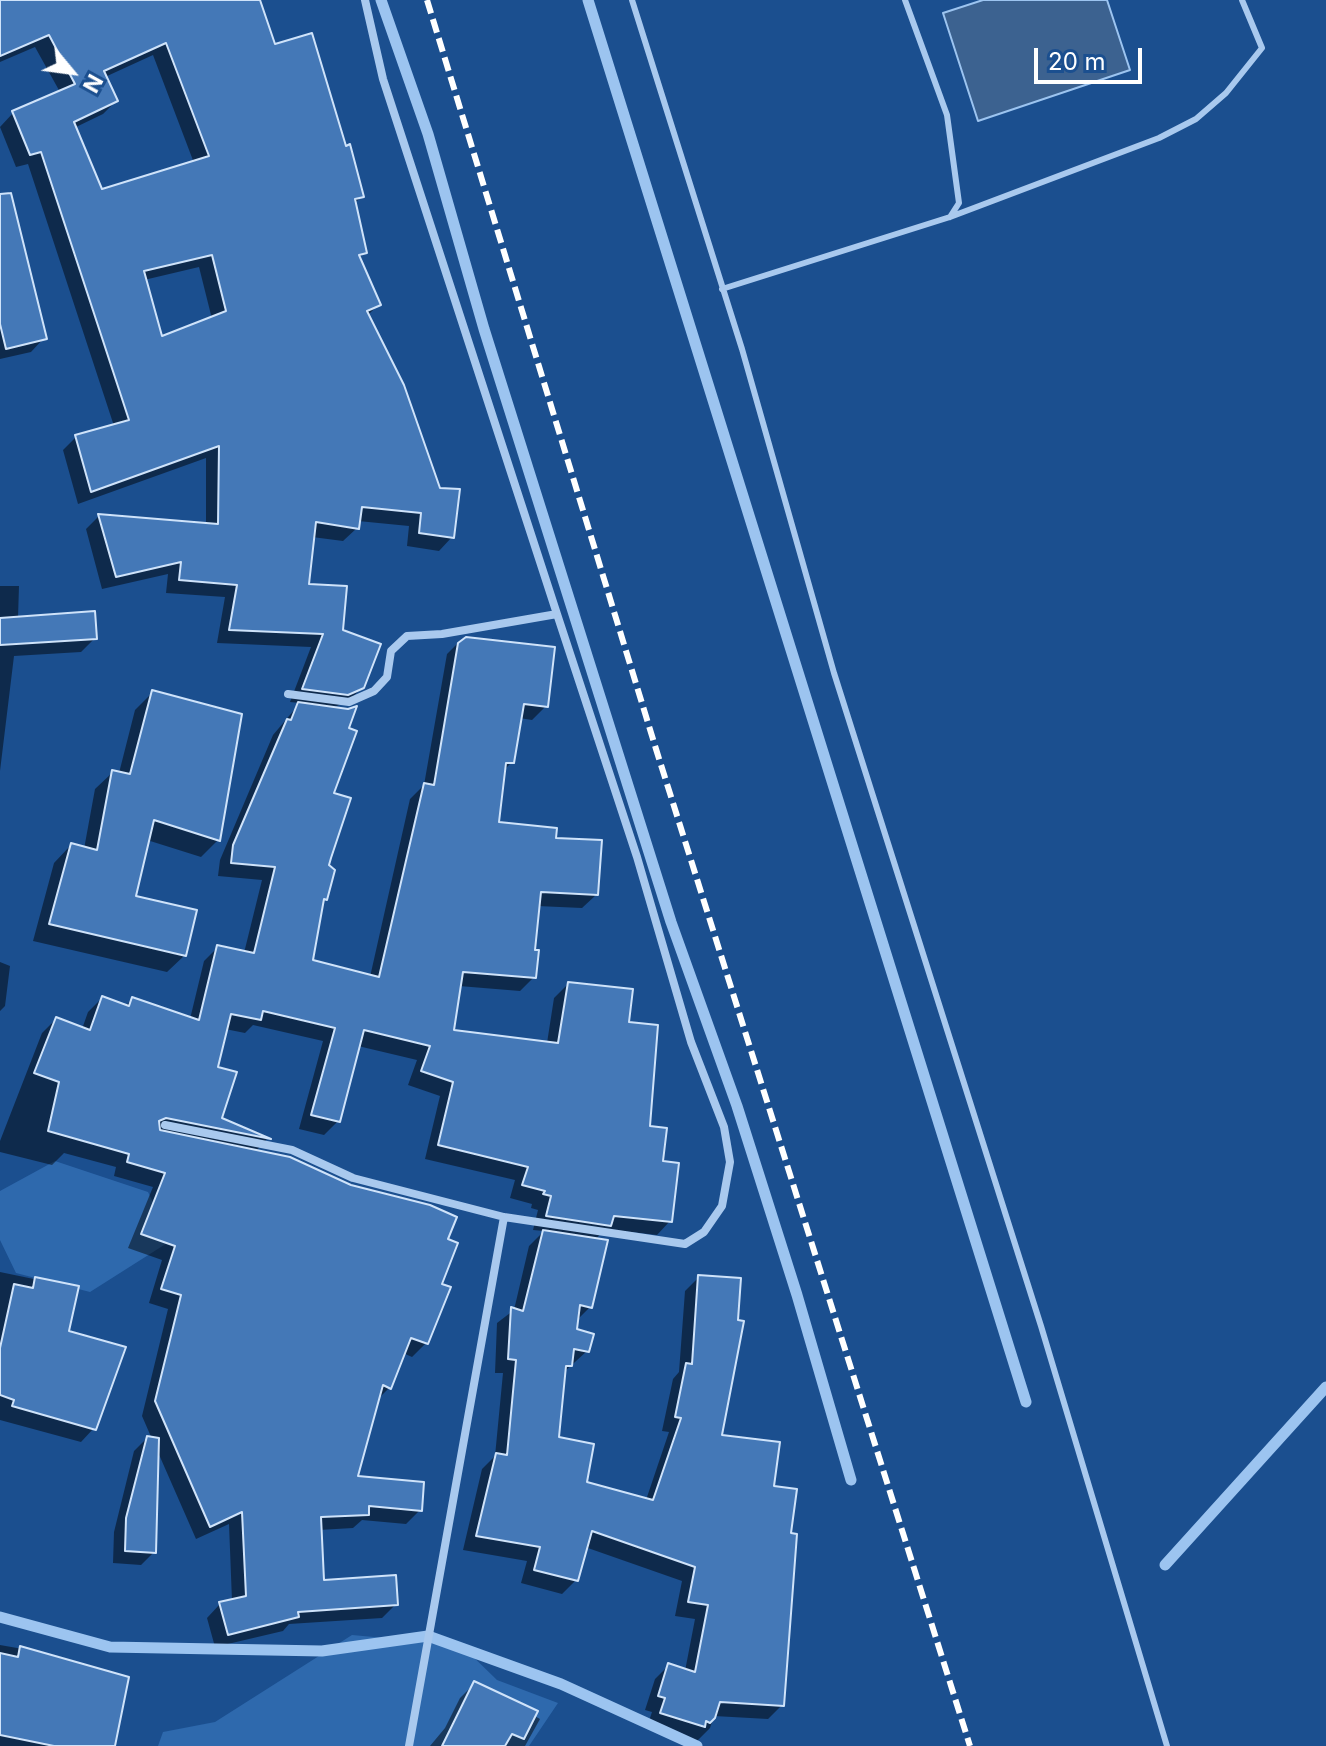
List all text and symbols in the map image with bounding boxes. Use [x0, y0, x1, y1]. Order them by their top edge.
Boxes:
north arrow [32, 32, 112, 112]
scale bar [1038, 32, 1146, 82]
text: 20 m [1048, 47, 1106, 76]
text: N [78, 70, 108, 97]

